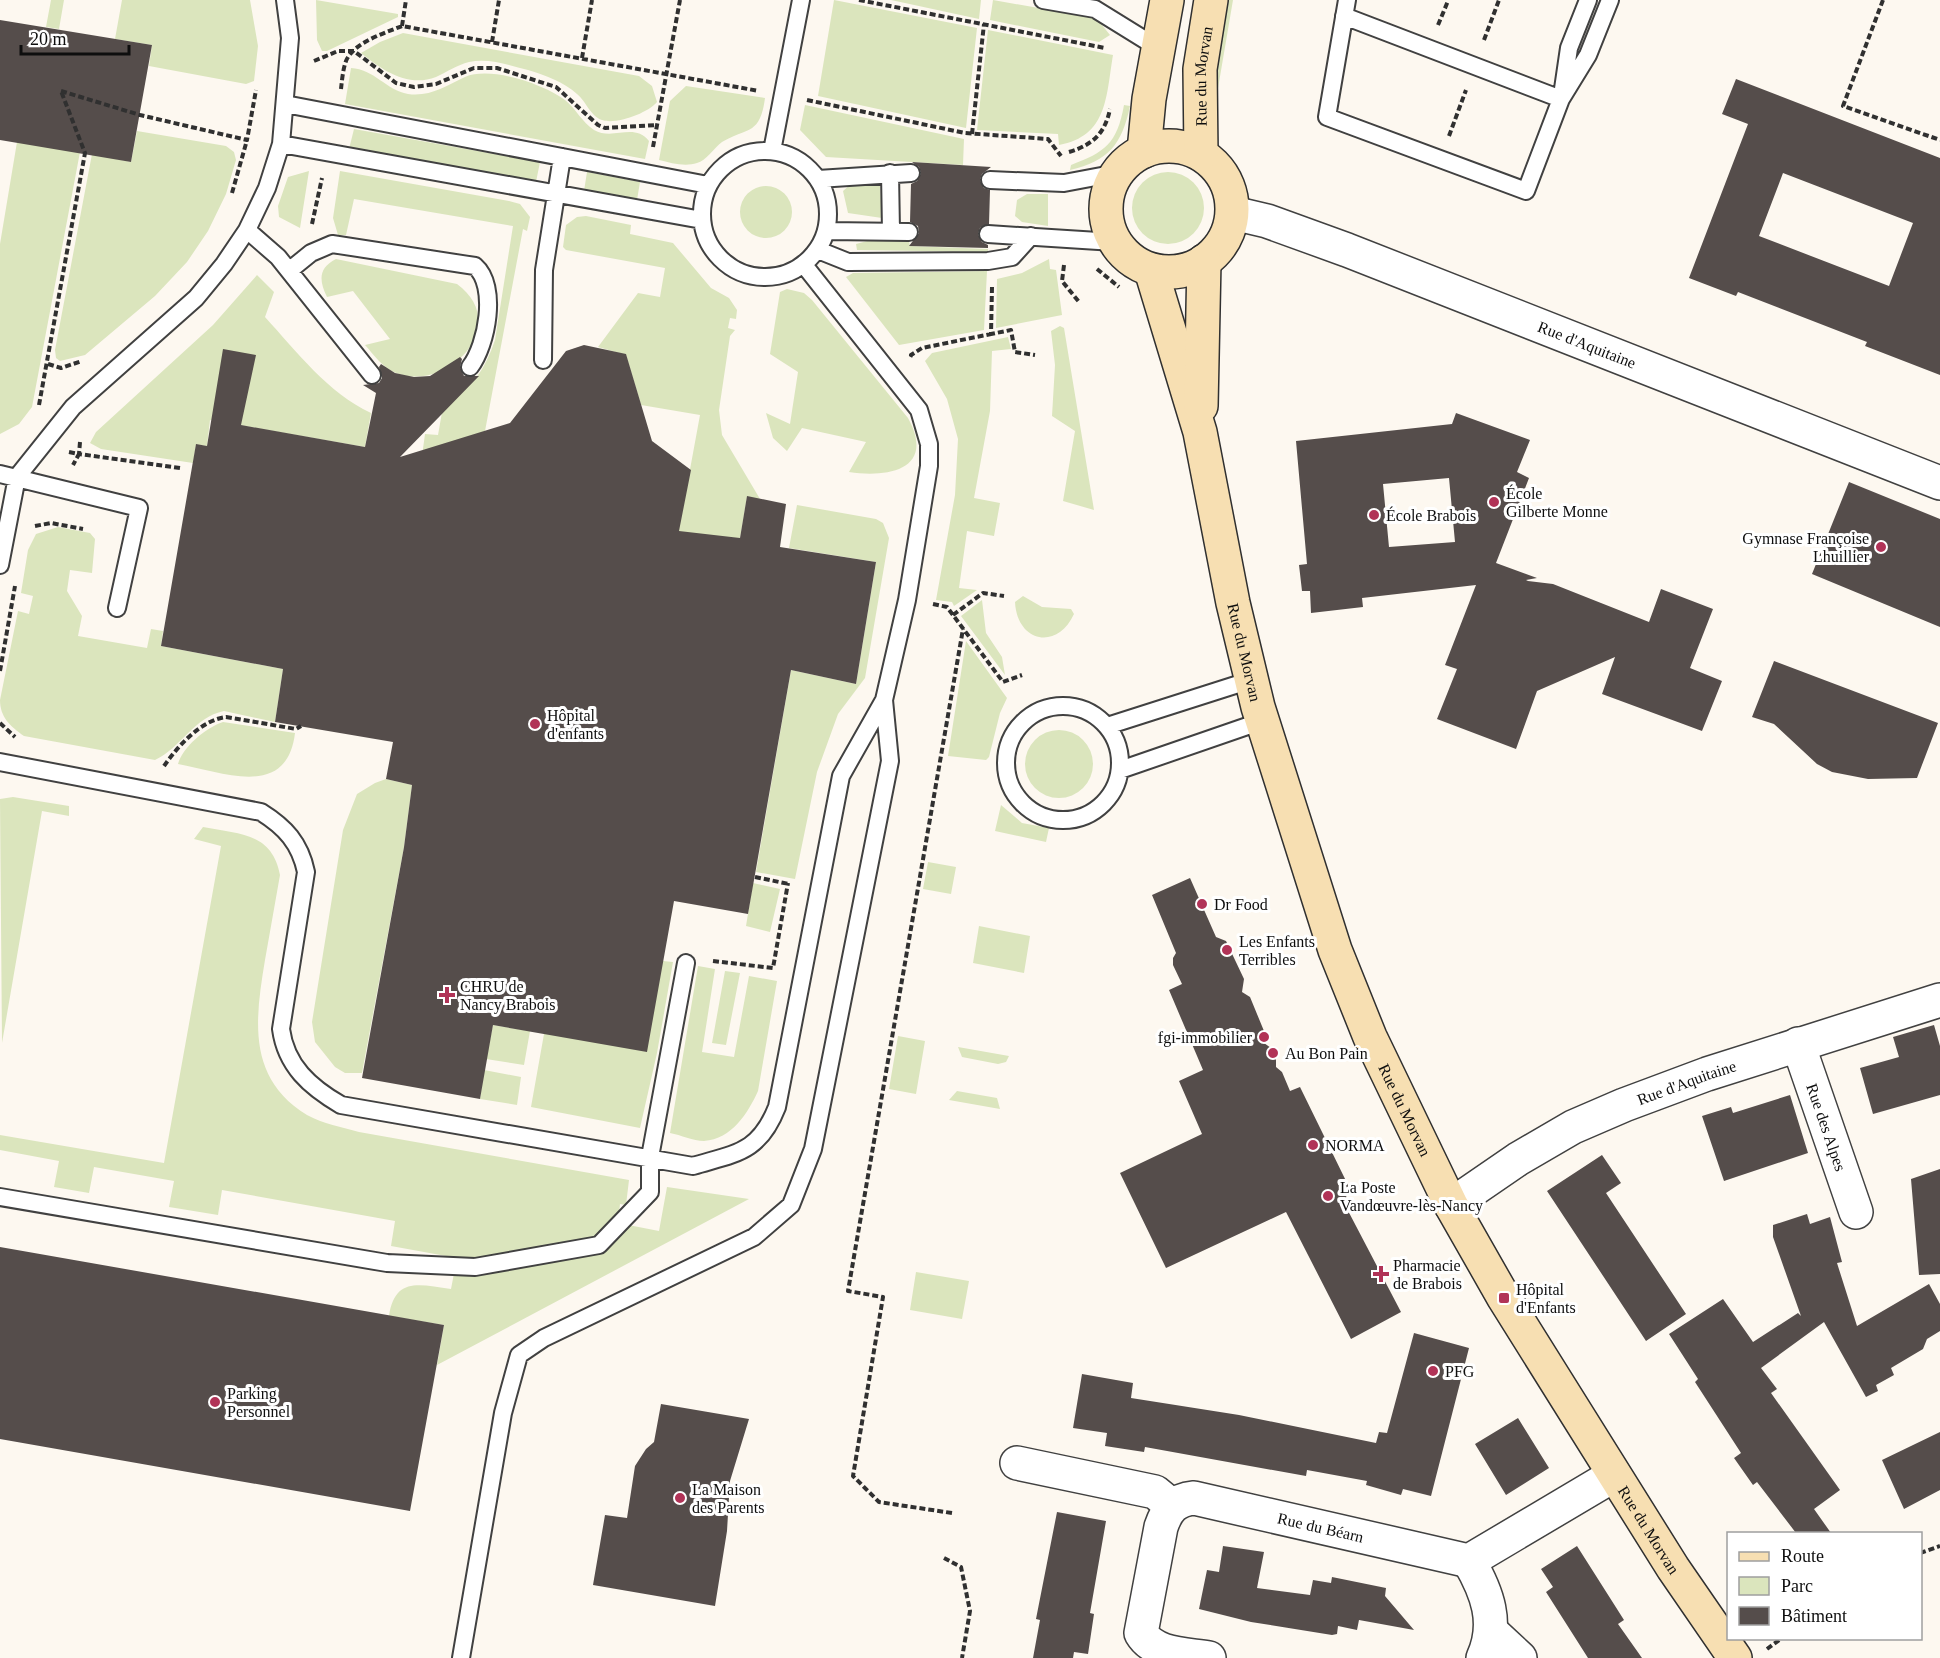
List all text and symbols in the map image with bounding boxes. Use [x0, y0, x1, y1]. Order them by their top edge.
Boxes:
scale bar [21, 18, 129, 56]
street label: Rue du Morvan [1192, 25, 1216, 126]
text: 20 m [30, 29, 67, 49]
street label: Rue d'Aquitaine [1536, 318, 1638, 372]
place label: École Gilberte Monne [1506, 484, 1608, 520]
marker: École Gilberte Monne [1487, 495, 1501, 509]
place label: École Brabois [1386, 506, 1476, 524]
marker: École Brabois [1367, 508, 1381, 522]
place label: Gymnase Françoise Lhuillier [1742, 530, 1870, 565]
marker: Gymnase Françoise Lhuillier [1874, 540, 1888, 554]
street label: Rue du Morvan [1224, 601, 1264, 703]
place label: Hôpital d'enfants [547, 707, 604, 742]
marker: Hôpital d'enfants [528, 717, 542, 731]
place label: Dr Food [1214, 896, 1268, 913]
marker: Dr Food [1195, 897, 1209, 911]
place label: Les Enfants Terribles [1239, 933, 1315, 968]
marker: Les Enfants Terribles [1220, 943, 1234, 957]
place label: CHRU de Nancy Brabois [460, 978, 556, 1014]
marker: CHRU de Nancy Brabois [438, 986, 456, 1004]
place label: fgi-immobilier [1158, 1029, 1253, 1047]
marker: fgi-immobilier [1257, 1030, 1271, 1044]
place label: Au Bon Pain [1285, 1045, 1368, 1062]
marker: Au Bon Pain [1266, 1046, 1280, 1060]
street label: Rue d'Aquitaine [1635, 1057, 1738, 1108]
street label: Rue du Morvan [1375, 1061, 1434, 1159]
street label: Rue des Alpes [1803, 1081, 1849, 1173]
place label: NORMA [1325, 1137, 1385, 1154]
marker: NORMA [1306, 1138, 1320, 1152]
place label: La Poste Vandœuvre-lès-Nancy [1340, 1179, 1483, 1215]
marker: La Poste Vandœuvre-lès-Nancy [1321, 1189, 1335, 1203]
place label: Pharmacie de Brabois [1393, 1257, 1462, 1292]
marker: Pharmacie de Brabois [1374, 1267, 1388, 1281]
place label: Hôpital d'Enfants [1516, 1281, 1576, 1316]
marker: Hôpital d'Enfants [1497, 1291, 1511, 1305]
place label: PFG [1445, 1363, 1475, 1380]
marker: PFG [1426, 1364, 1440, 1378]
place label: Parking Personnel [227, 1385, 291, 1420]
marker: Parking Personnel [208, 1395, 222, 1409]
place label: La Maison des Parents [692, 1481, 764, 1516]
street label: Rue du Morvan [1615, 1483, 1682, 1577]
marker: La Maison des Parents [673, 1491, 687, 1505]
street label: Rue du Béarn [1276, 1509, 1365, 1546]
legend [1727, 1532, 1922, 1640]
text: Route [1781, 1546, 1824, 1566]
text: Parc [1781, 1576, 1813, 1596]
text: Bâtiment [1781, 1606, 1847, 1626]

